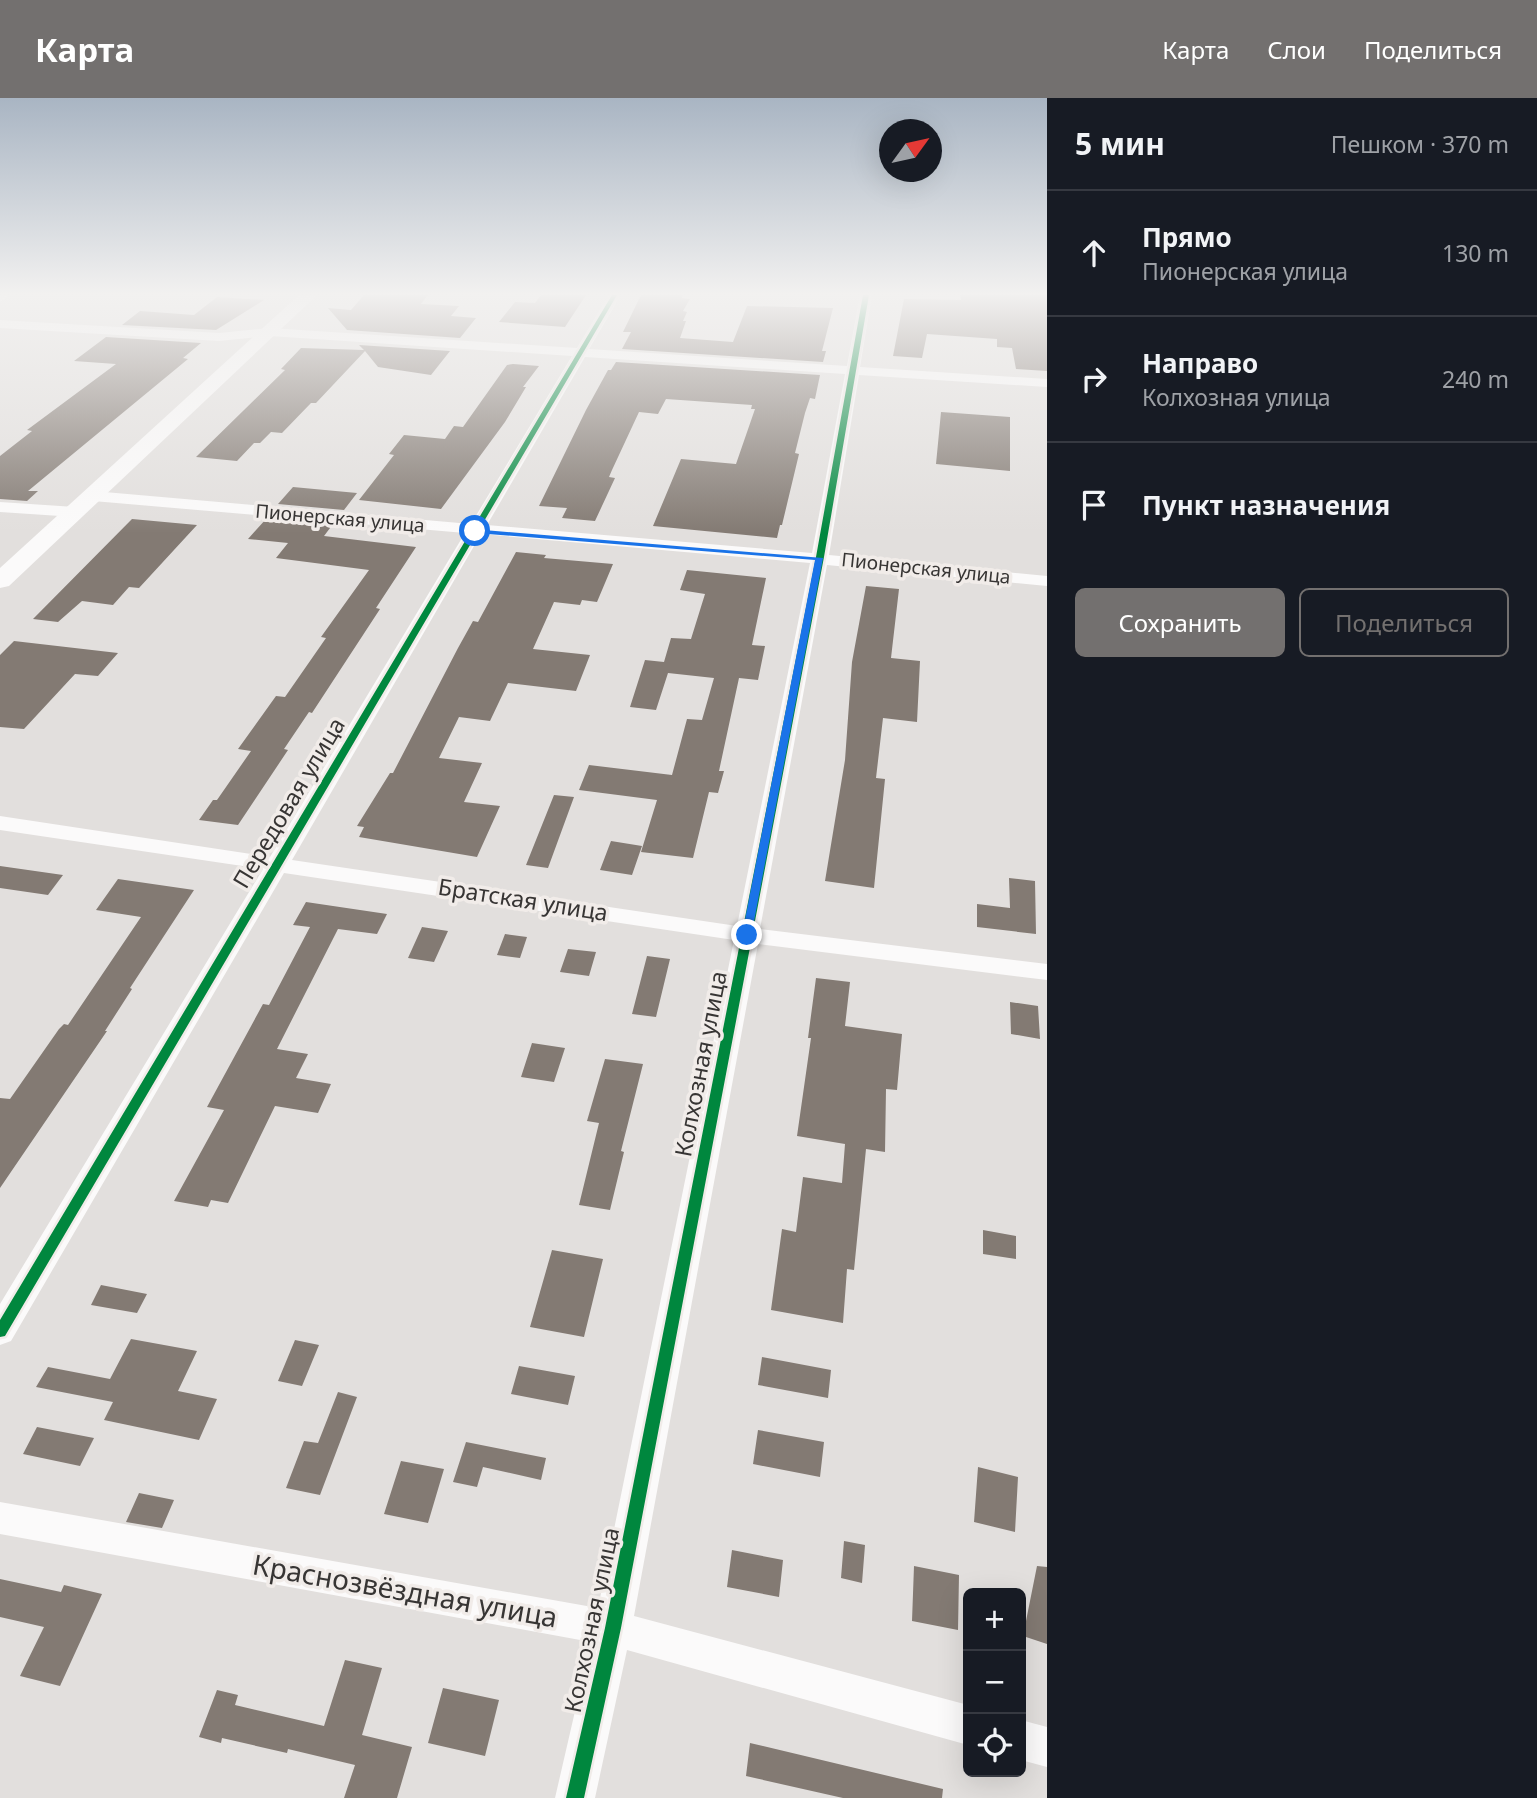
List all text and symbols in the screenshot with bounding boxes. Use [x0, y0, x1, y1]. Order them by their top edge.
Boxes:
text: Карта [35, 27, 134, 72]
text: Карта [1162, 33, 1229, 66]
text: Слои [1267, 33, 1326, 66]
text: Поделиться [1364, 33, 1502, 66]
north arrow [879, 119, 942, 182]
text: 5 мин [1075, 123, 1165, 164]
text: Пешком · 370 m [1331, 128, 1509, 160]
text: Прямо [1142, 219, 1232, 255]
icon: ahead [1075, 234, 1113, 272]
text: 130 m [1442, 237, 1509, 269]
text: Пионерская улица [1142, 255, 1348, 287]
text: Направо [1142, 345, 1258, 381]
icon: right [1075, 360, 1113, 398]
text: 240 m [1442, 363, 1509, 395]
text: Колхозная улица [1142, 381, 1331, 413]
icon: arrive [1075, 486, 1113, 524]
text: Пункт назначения [1142, 487, 1390, 523]
street label: Пионерская улица [254, 498, 426, 538]
route start [459, 515, 490, 546]
street label: Пионерская улица [840, 546, 1012, 590]
button: Сохранить [1075, 588, 1285, 657]
button: Поделиться [1299, 588, 1509, 657]
street label: Передовая улица [225, 711, 352, 894]
street label: Братская улица [436, 870, 610, 928]
route end [731, 919, 762, 950]
street label: Колхозная улица [666, 968, 734, 1159]
street label: Колхозная улица [556, 1524, 626, 1715]
street label: Краснозвёздная улица [250, 1544, 561, 1636]
map controls [963, 1588, 1026, 1777]
button: + [963, 1588, 1026, 1651]
button: − [963, 1651, 1026, 1714]
button: locate [963, 1714, 1026, 1777]

